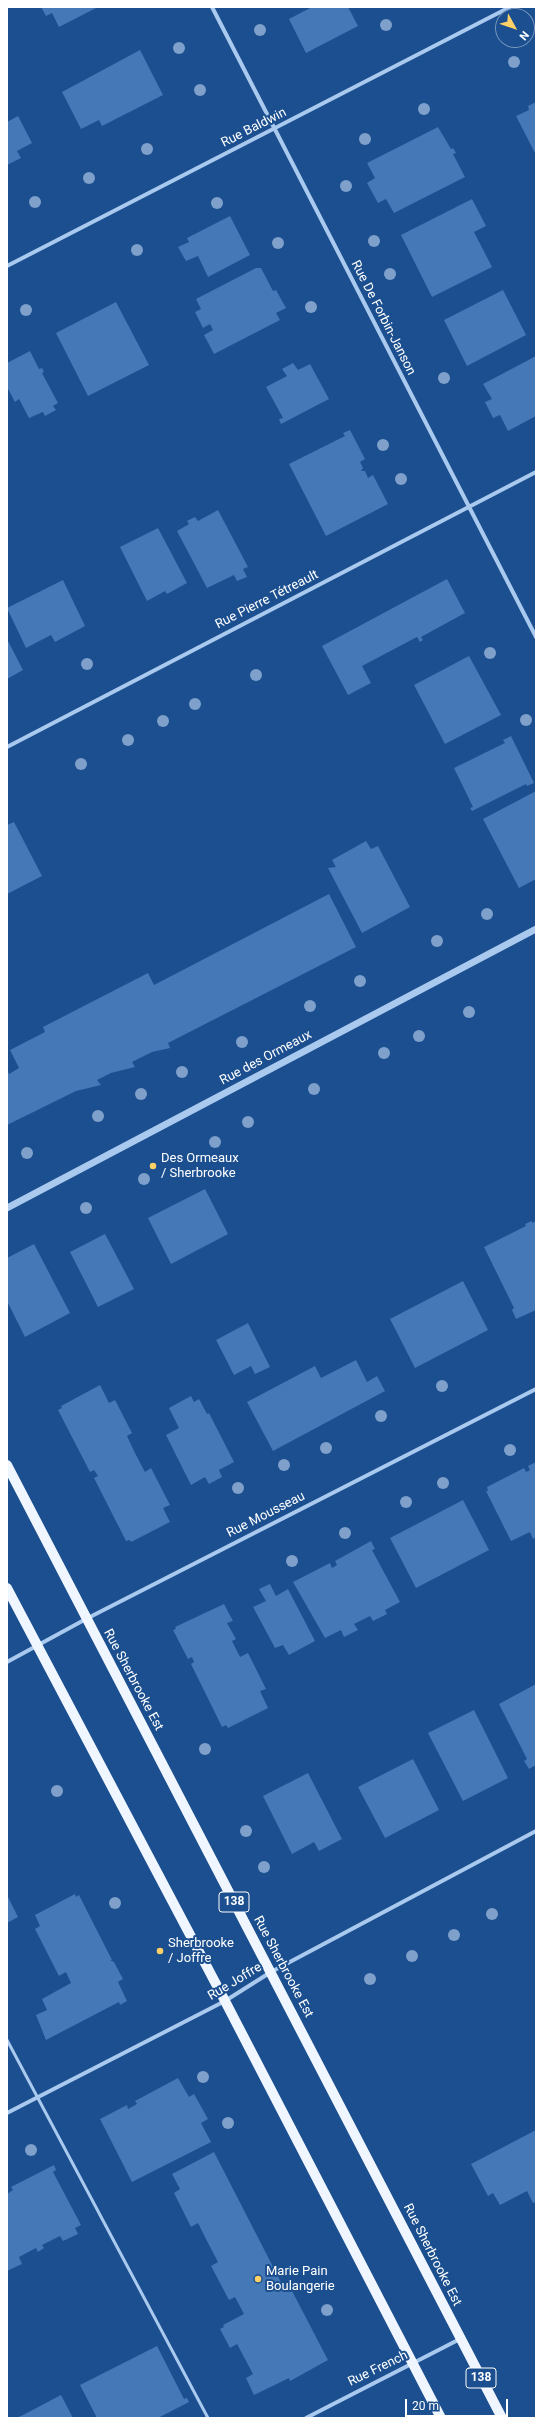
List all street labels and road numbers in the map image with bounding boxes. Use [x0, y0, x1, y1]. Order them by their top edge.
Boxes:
street label: Rue Baldwin [219, 105, 289, 151]
street label: Rue De Forbin-Janson [347, 258, 419, 378]
street label: Rue Pierre Tétreault [213, 567, 321, 633]
street label: Rue des Ormeaux [217, 1027, 315, 1089]
street label: Rue Mousseau [224, 1489, 308, 1541]
street label: Rue Sherbrooke Est [100, 1627, 166, 1733]
road number: 138 [219, 1892, 249, 1912]
street label: Rue Sherbrooke Est [250, 1914, 316, 2020]
street label: Rue Joffre [205, 1960, 265, 2004]
street label: Rue Sherbrooke Est [399, 2201, 465, 2309]
street label: Rue French [346, 2348, 410, 2390]
road number: 138 [466, 2368, 496, 2388]

